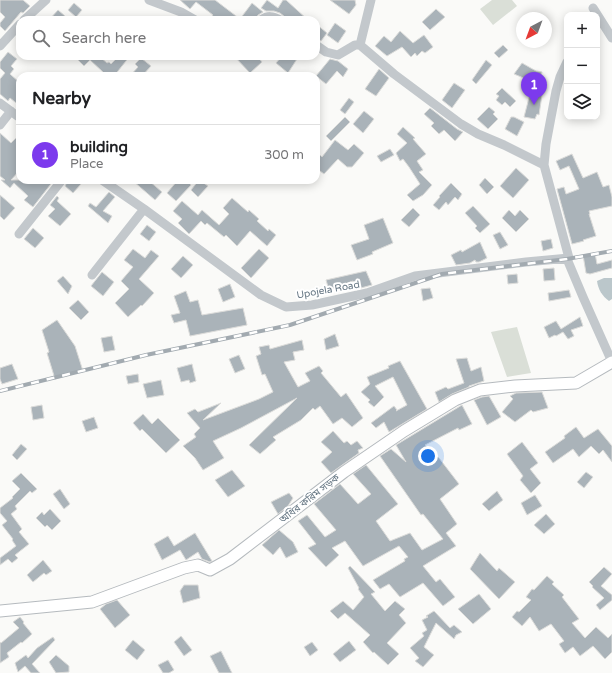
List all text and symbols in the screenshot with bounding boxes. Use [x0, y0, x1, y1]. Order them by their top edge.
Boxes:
north arrow [516, 12, 552, 48]
map controls [564, 12, 600, 120]
button: + [564, 12, 600, 48]
search box [16, 16, 320, 60]
icon: search [30, 27, 52, 49]
text: Search here [62, 29, 146, 47]
button: − [564, 48, 600, 84]
pin: 1 [521, 72, 547, 105]
button: layers [564, 84, 600, 120]
text: Nearby [32, 88, 91, 109]
text: building [70, 138, 128, 156]
text: 1 [41, 147, 49, 163]
text: 300 m [264, 147, 304, 163]
text: Place [70, 156, 103, 172]
street label: Upojela Road [296, 279, 361, 301]
your location [418, 446, 438, 466]
street label: অধির করিম সড়ক [276, 471, 343, 527]

